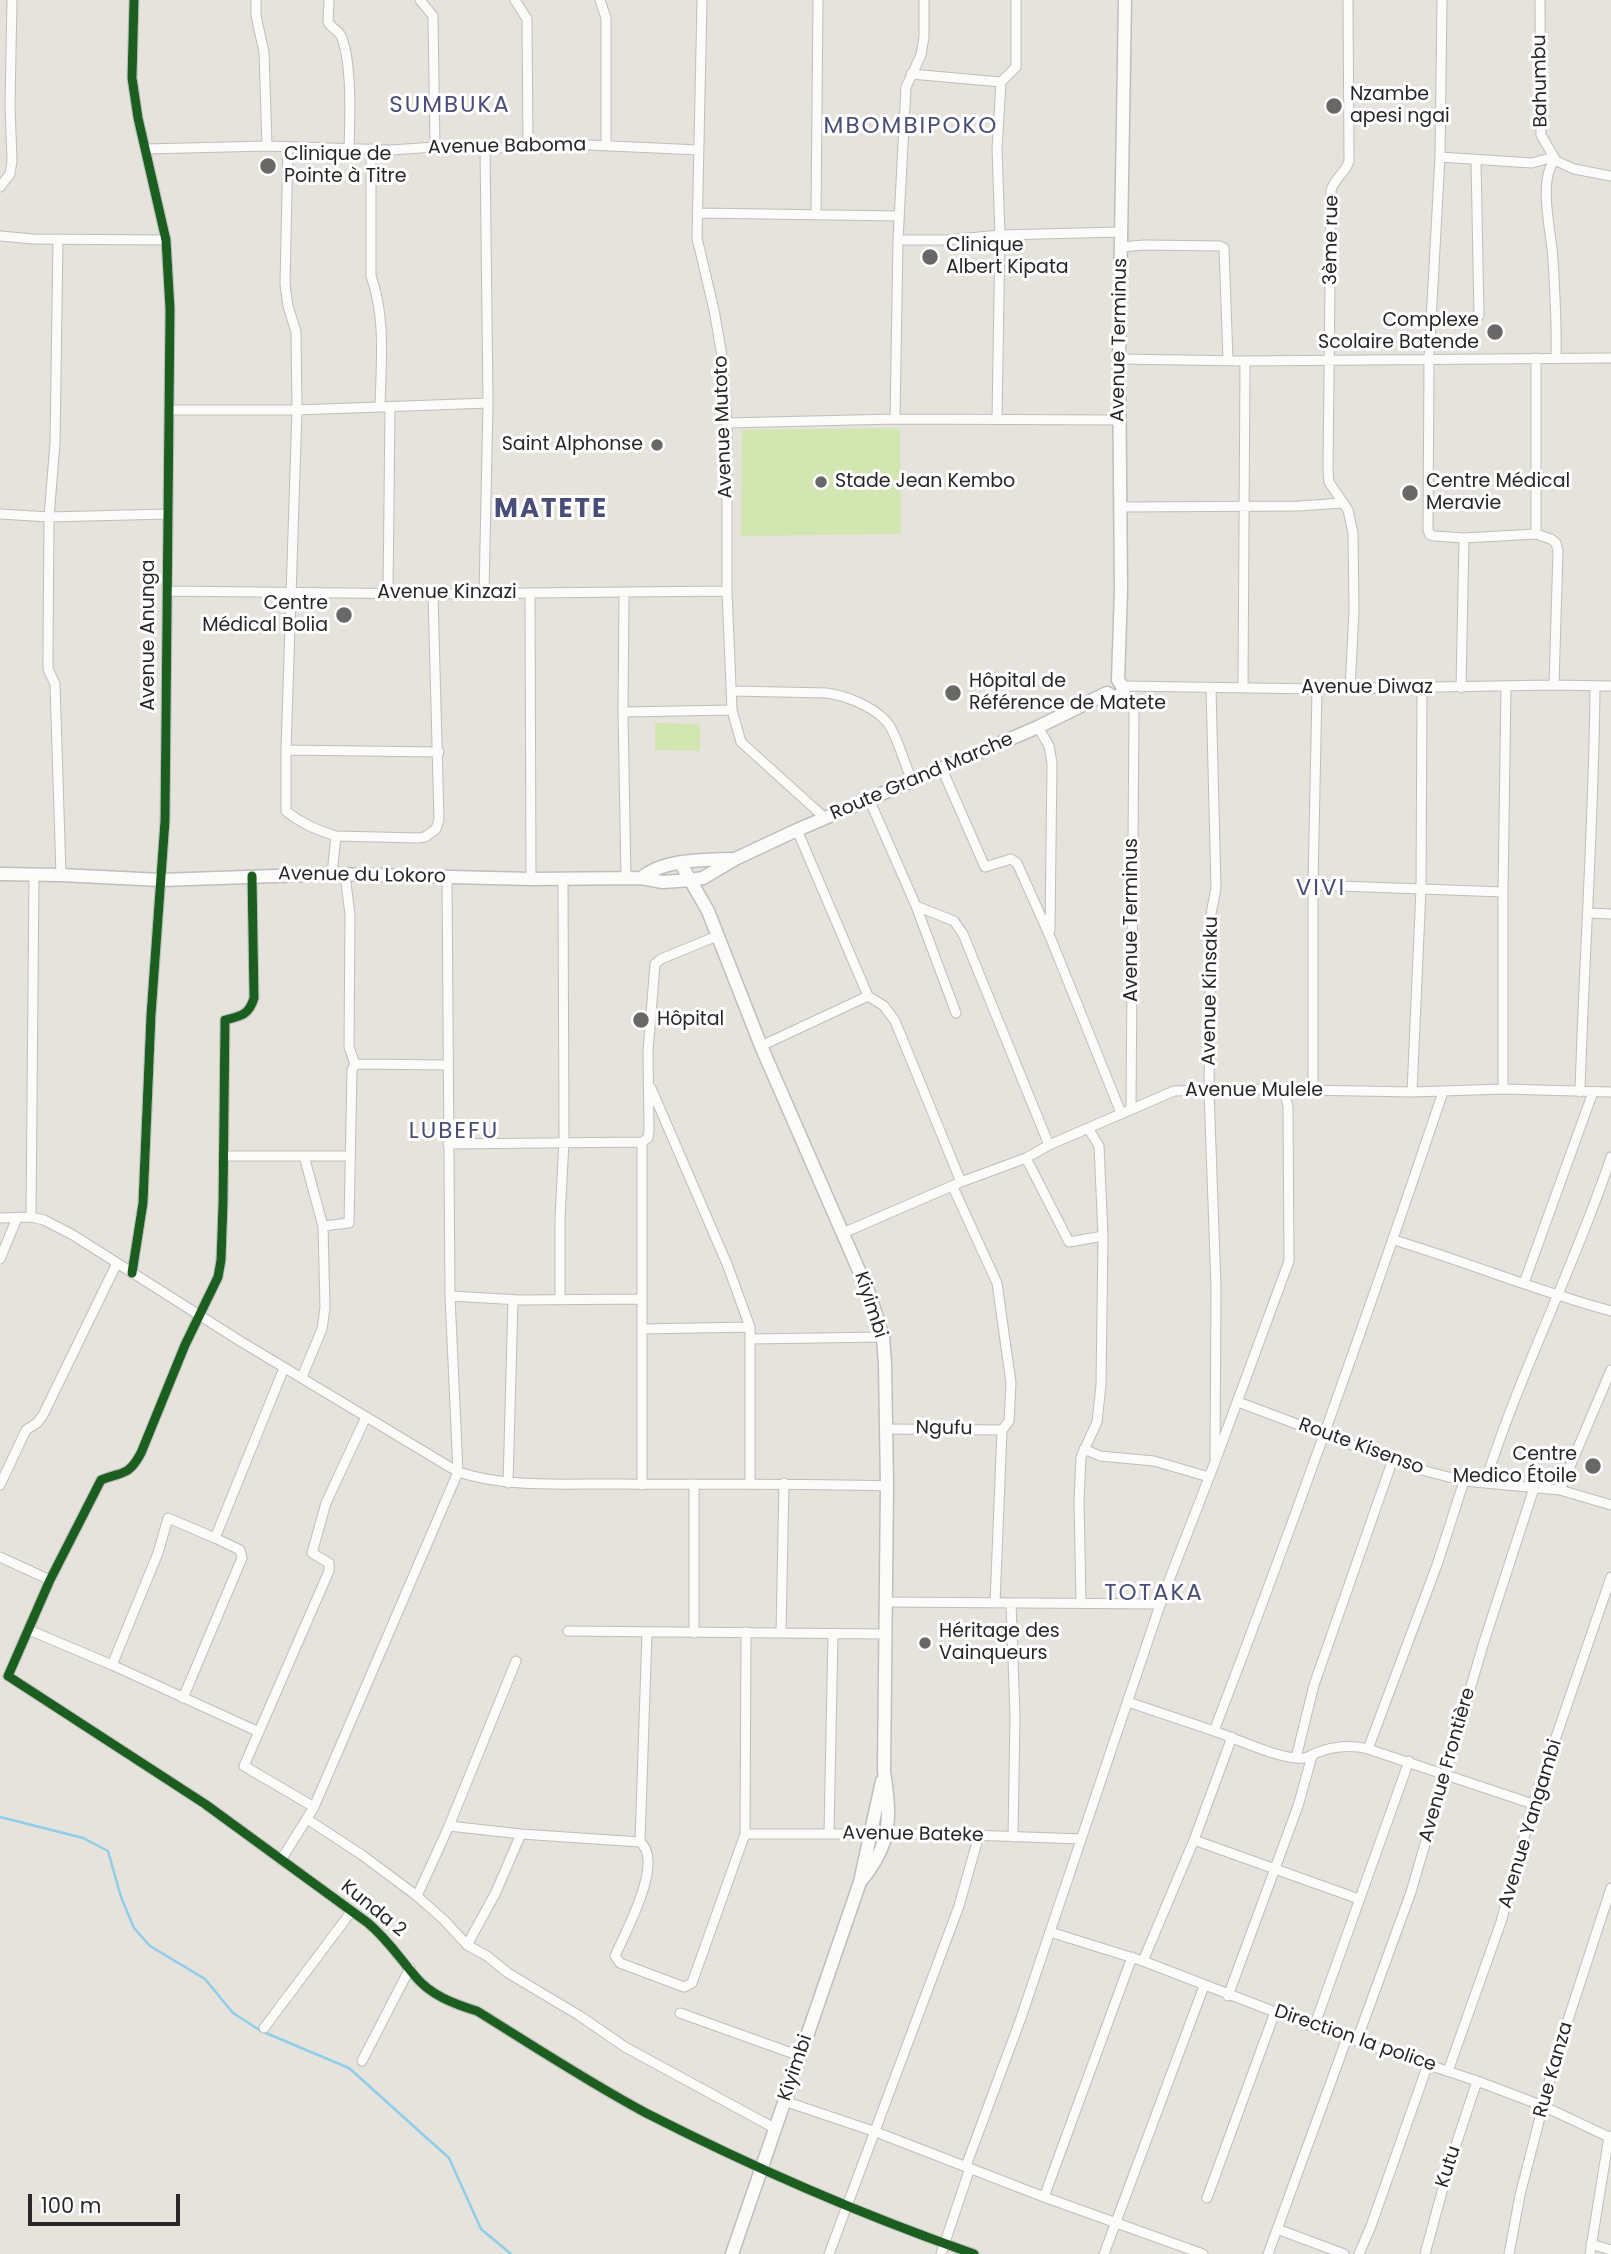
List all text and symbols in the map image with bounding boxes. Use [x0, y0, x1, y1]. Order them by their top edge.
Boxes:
street label: Bahumbu [1529, 34, 1553, 128]
place label: Nzambe apesi ngai [1350, 84, 1450, 128]
district label: SUMBUKA [390, 92, 510, 120]
marker: Nzambe apesi ngai [1324, 96, 1344, 116]
district label: MBOMBIPOKO [825, 113, 997, 141]
street label: Avenue Baboma [428, 134, 586, 160]
place label: Clinique de Pointe à Titre [284, 144, 406, 188]
marker: Clinique de Pointe à Titre [258, 156, 278, 176]
street label: 3ème rue [1320, 195, 1344, 285]
place label: Clinique Albert Kipata [946, 235, 1069, 279]
marker: Clinique Albert Kipata [920, 247, 940, 267]
street label: Avenue Terminus [1107, 258, 1133, 422]
place label: Complexe Scolaire Batende [1318, 310, 1479, 354]
marker: Complexe Scolaire Batende [1485, 322, 1505, 342]
street label: Avenue Mutoto [710, 355, 738, 499]
place label: Saint Alphonse [502, 434, 643, 456]
marker: Saint Alphonse [649, 437, 665, 453]
place label: Stade Jean Kembo [835, 471, 1015, 493]
place label: Centre Médical Meravie [1426, 471, 1570, 515]
marker: Stade Jean Kembo [813, 474, 829, 490]
marker: Centre Médical Meravie [1400, 483, 1420, 503]
district label: MATETE [495, 494, 607, 526]
street label: Avenue Anunga [138, 559, 160, 711]
street label: Avenue Kinzazi [377, 582, 517, 604]
place label: Centre Médical Bolia [202, 593, 328, 637]
marker: Centre Médical Bolia [334, 605, 354, 625]
place label: Hôpital de Référence de Matete [969, 671, 1166, 715]
street label: Avenue Diwaz [1301, 677, 1433, 699]
marker: Hôpital de Référence de Matete [943, 683, 963, 703]
street label: Route Grand Marche [827, 728, 1017, 826]
street label: Avenue Terminus [1121, 838, 1143, 1002]
street label: Avenue du Lokoro [278, 863, 446, 889]
district label: VIVI [1296, 875, 1346, 903]
street label: Avenue Kinsaku [1198, 916, 1224, 1066]
place label: Hôpital [657, 1009, 724, 1031]
marker: Hôpital [631, 1010, 651, 1030]
street label: Avenue Mulele [1185, 1080, 1323, 1102]
district label: LUBEFU [410, 1118, 498, 1146]
street label: Kiyimbi [849, 1269, 891, 1341]
street label: Route Kisenso [1295, 1414, 1427, 1480]
street label: Ngufu [915, 1417, 973, 1441]
place label: Centre Medico Étoile [1453, 1444, 1577, 1488]
marker: Centre Medico Étoile [1583, 1456, 1603, 1476]
district label: TOTAKA [1105, 1580, 1203, 1608]
place label: Héritage des Vainqueurs [939, 1621, 1060, 1665]
marker: Héritage des Vainqueurs [917, 1635, 933, 1651]
street label: Avenue Frontière [1415, 1685, 1481, 1845]
street label: Avenue Yangambi [1494, 1737, 1568, 1911]
street label: Avenue Bateke [842, 1822, 984, 1848]
street label: Kunda 2 [336, 1876, 410, 1942]
street label: Direction la police [1271, 2001, 1439, 2077]
street label: Rue Kanza [1529, 2020, 1579, 2120]
street label: Kiyimbi [774, 2032, 818, 2104]
street label: Kutu [1432, 2143, 1466, 2191]
scale bar [32, 2180, 184, 2224]
text: 100 m [41, 2191, 101, 2220]

